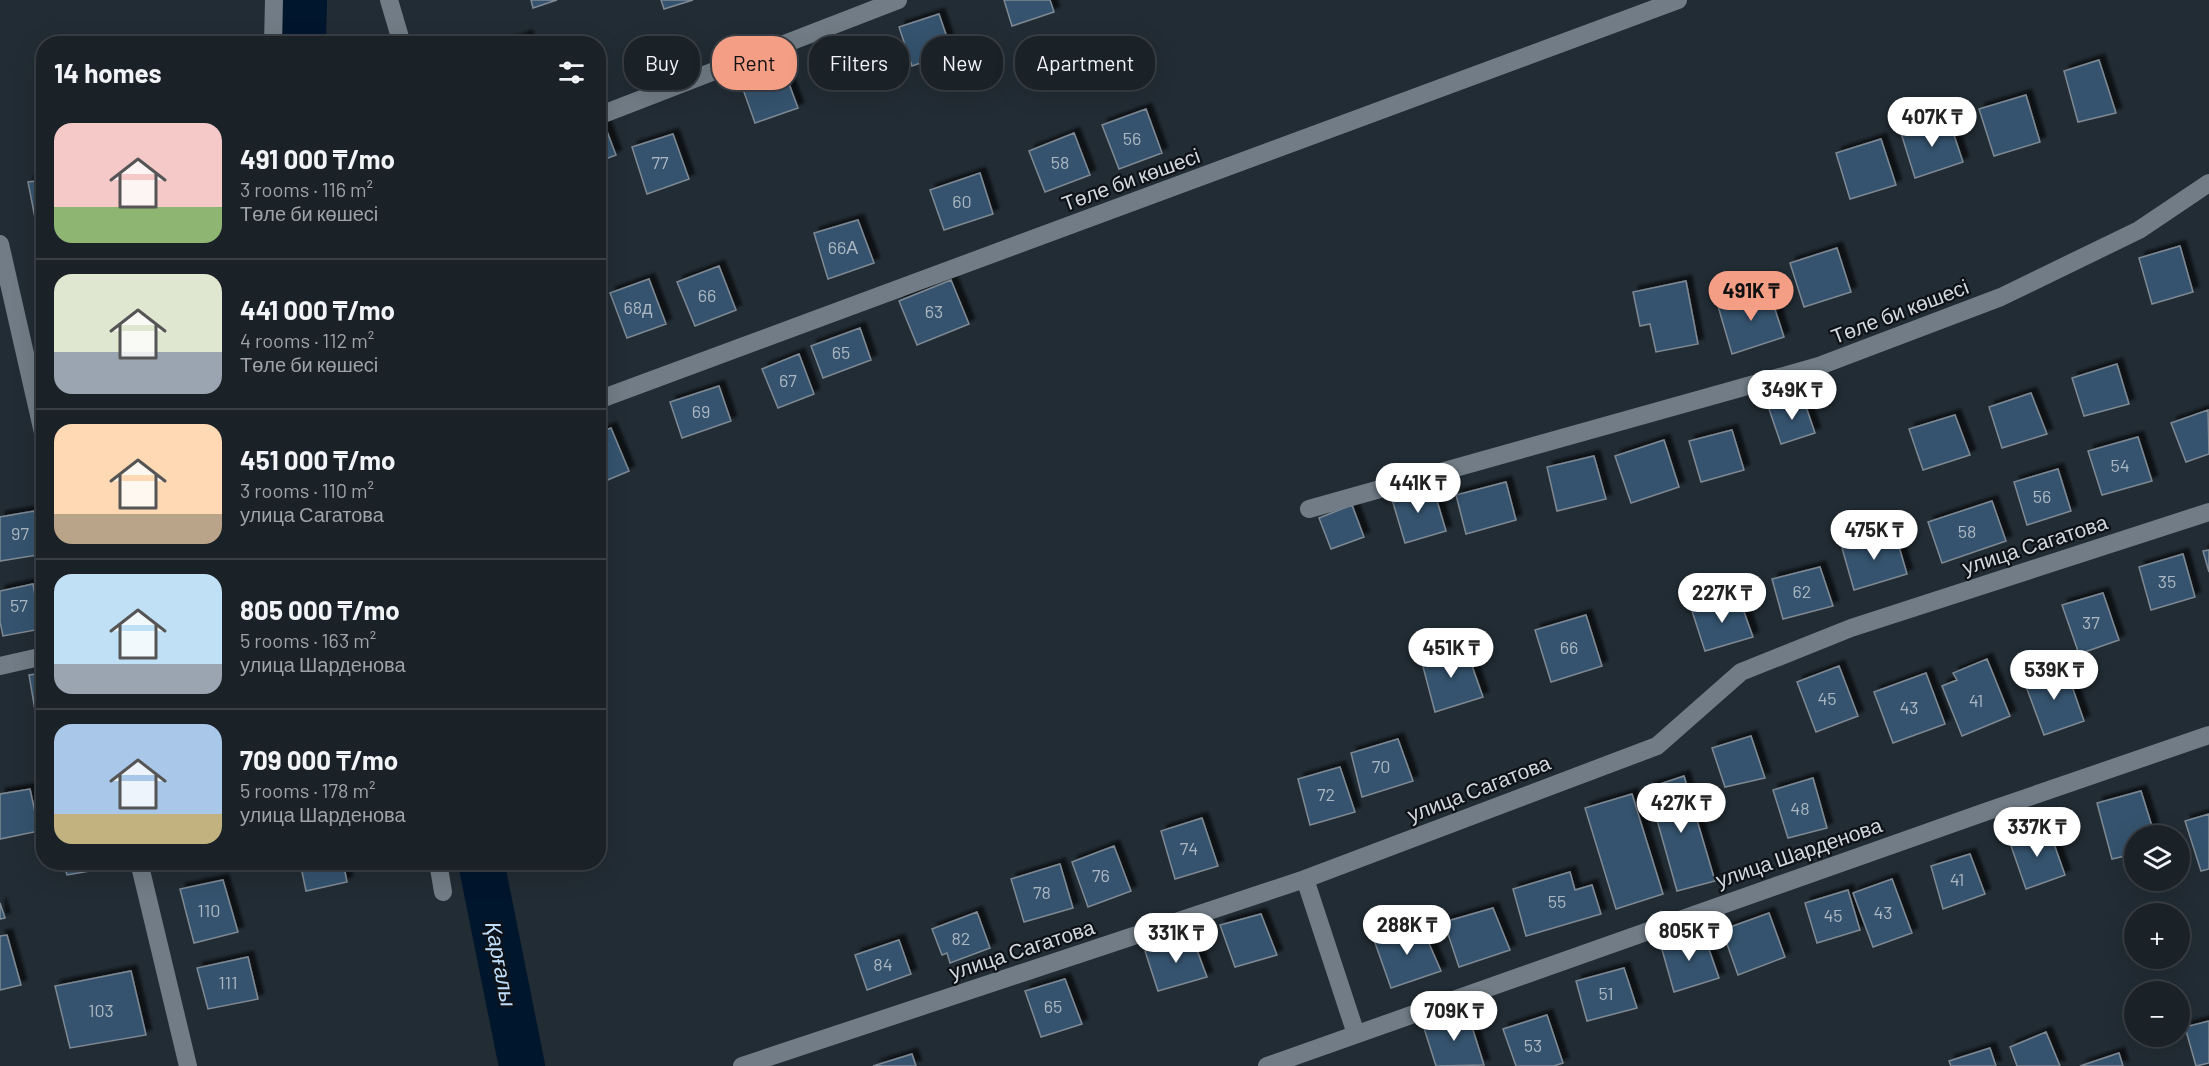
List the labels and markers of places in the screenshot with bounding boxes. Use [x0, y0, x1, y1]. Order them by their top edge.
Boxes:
pin: 407K ₸ [1883, 97, 1981, 148]
pin: 491K ₸ [1702, 271, 1800, 322]
pin: 349K ₸ [1743, 370, 1841, 421]
pin: 441K ₸ [1369, 463, 1467, 514]
pin: 475K ₸ [1825, 510, 1923, 561]
pin: 227K ₸ [1673, 573, 1771, 624]
pin: 451K ₸ [1402, 628, 1500, 679]
pin: 539K ₸ [2005, 650, 2103, 701]
pin: 427K ₸ [1632, 783, 1730, 834]
pin: 337K ₸ [1988, 807, 2086, 858]
pin: 288K ₸ [1358, 905, 1456, 956]
pin: 805K ₸ [1640, 911, 1738, 962]
pin: 331K ₸ [1127, 913, 1225, 964]
pin: 709K ₸ [1405, 991, 1503, 1042]

